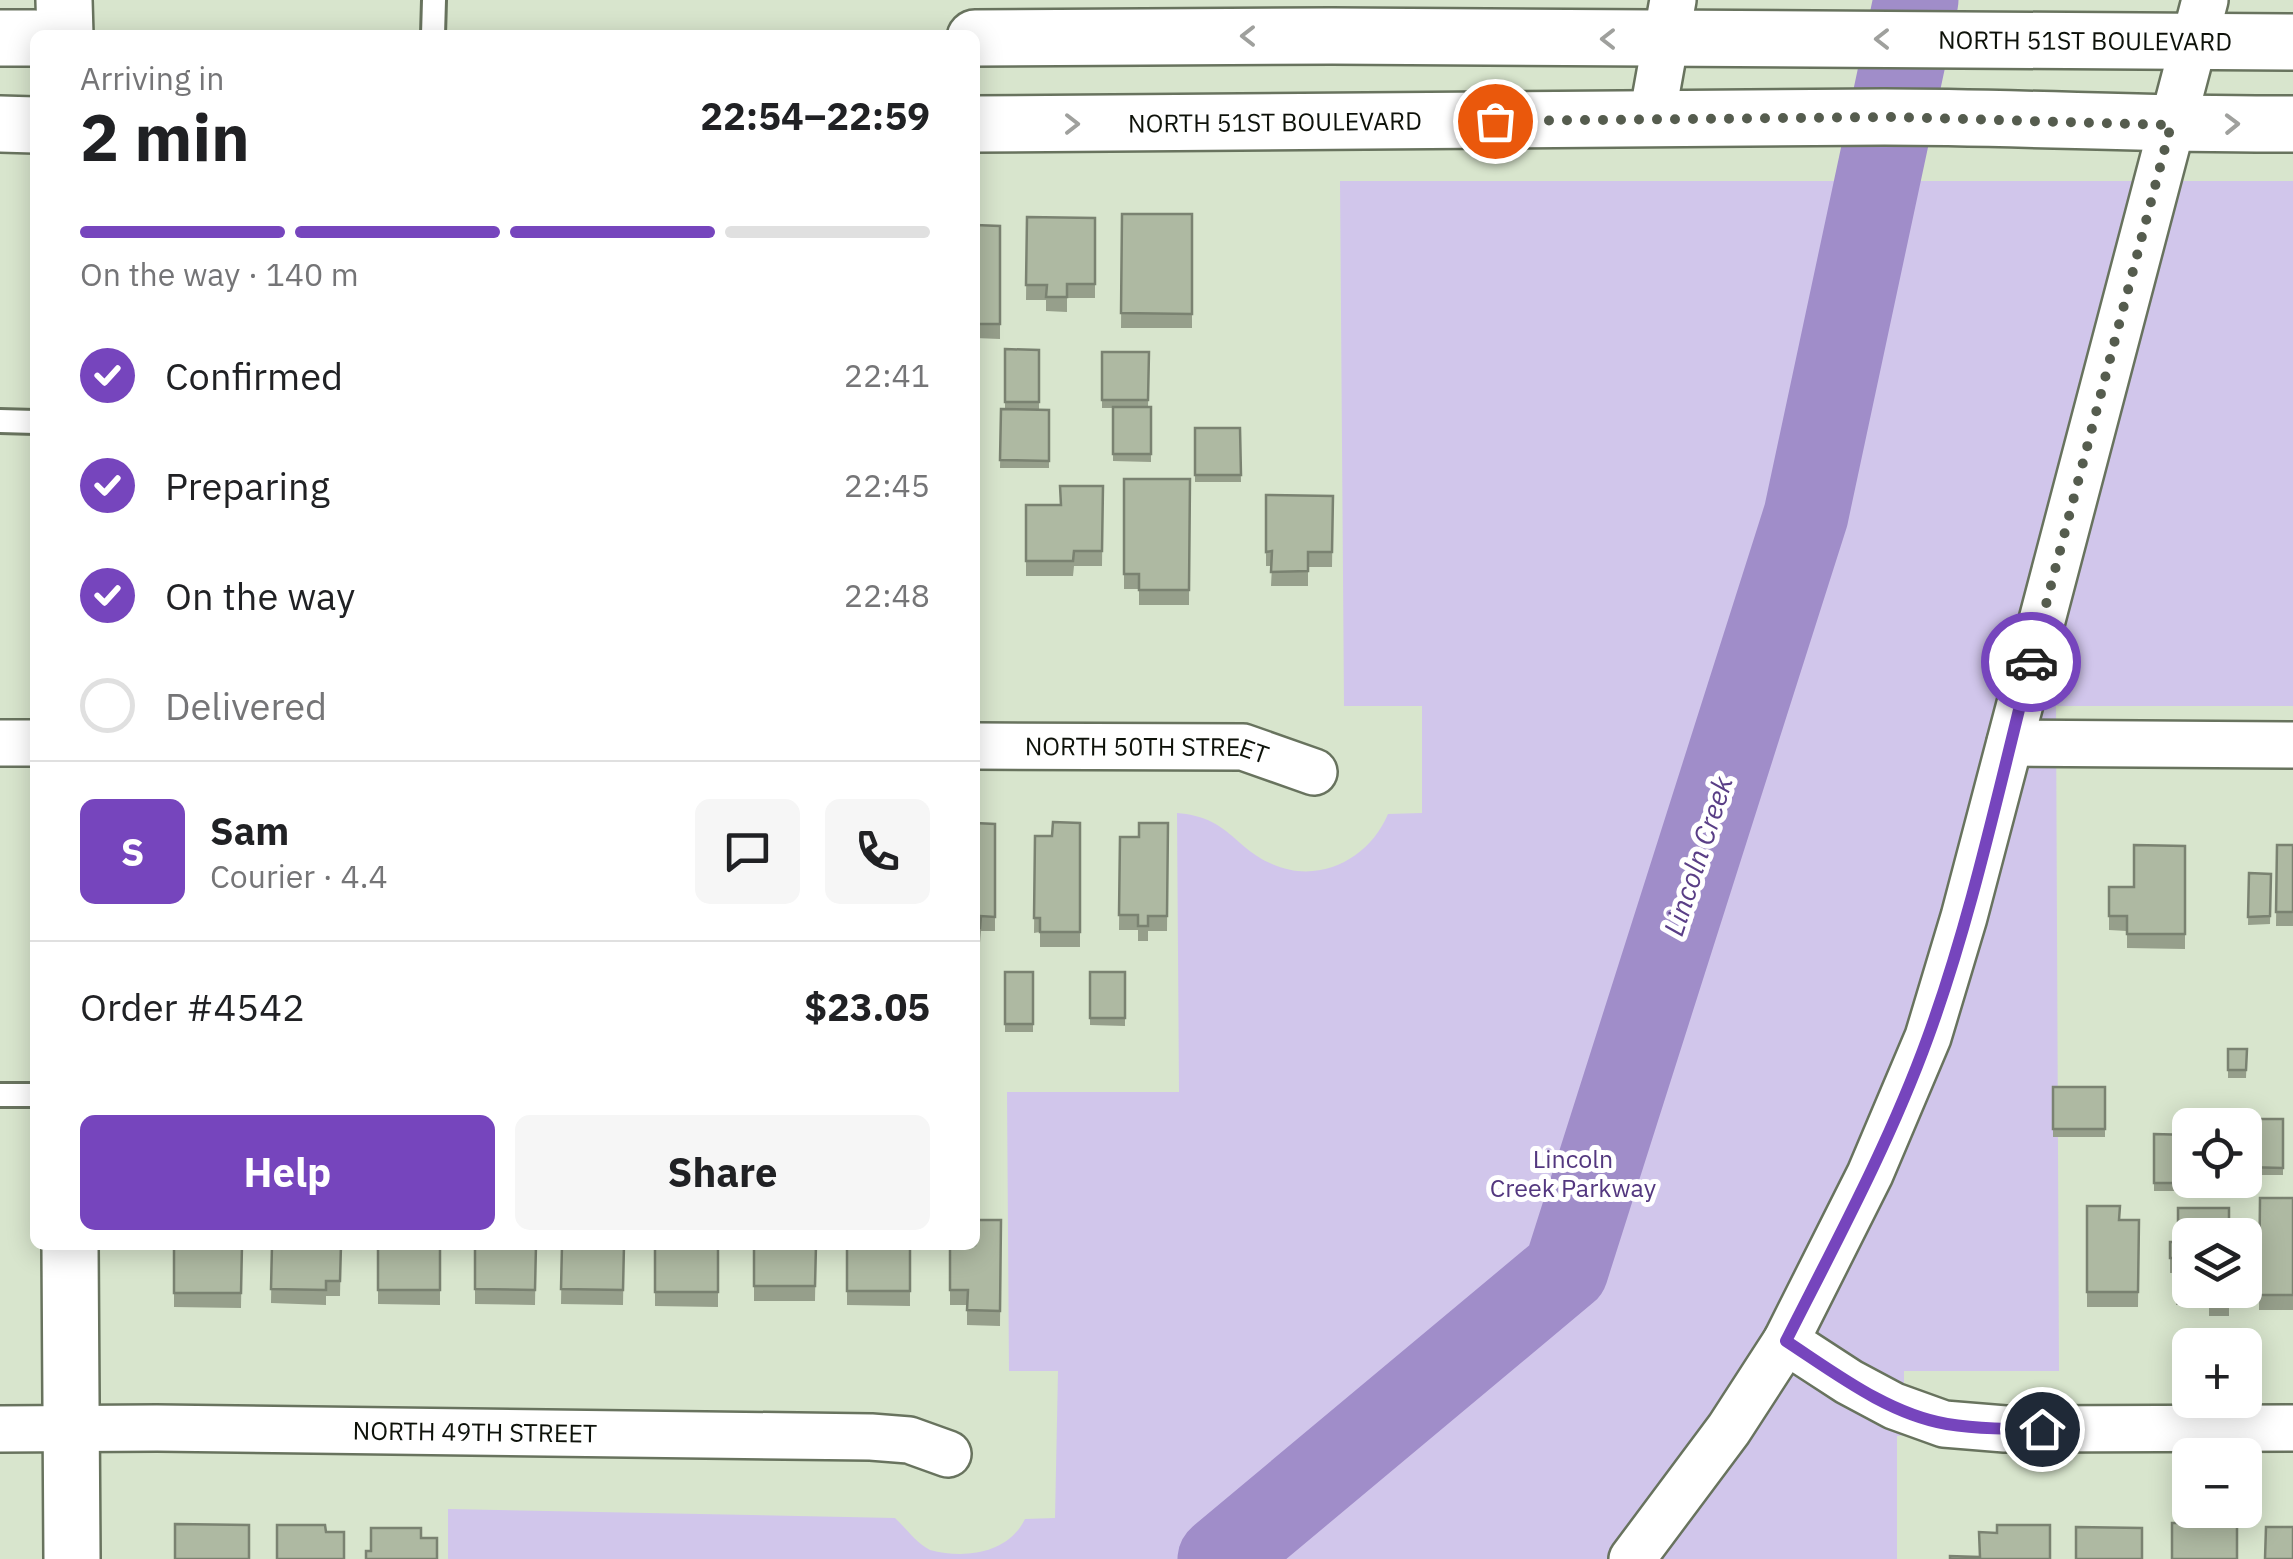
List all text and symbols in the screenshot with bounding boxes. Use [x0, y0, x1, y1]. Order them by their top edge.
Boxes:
street label: NORTH 51ST BOULEVARD [1938, 23, 2232, 58]
one-way arrow [1239, 25, 1254, 47]
one-way arrow [1599, 28, 1614, 50]
one-way arrow [1873, 28, 1888, 50]
text: Arriving in [80, 57, 225, 99]
pin [1453, 79, 1538, 164]
text: 22:54–22:59 [700, 91, 930, 140]
text: 2 min [80, 94, 250, 179]
icon: bag [1468, 94, 1523, 149]
street label: NORTH 51ST BOULEVARD [1128, 104, 1422, 139]
one-way arrow [1066, 113, 1081, 135]
one-way arrow [2225, 114, 2241, 135]
text: On the way · 140 m [80, 253, 359, 295]
icon: check [80, 348, 135, 403]
text: Confirmed [165, 351, 343, 400]
text: 22:41 [844, 354, 930, 396]
icon: check [80, 458, 135, 513]
text: Preparing [165, 461, 330, 510]
text: 22:45 [844, 464, 930, 506]
icon: check [80, 568, 135, 623]
text: On the way [165, 571, 355, 620]
text: 22:48 [844, 574, 930, 616]
courier [1981, 612, 2081, 712]
icon: car [2004, 635, 2059, 690]
text: Delivered [165, 681, 327, 730]
street label: NORTH 50TH STREET [1025, 729, 1273, 771]
water label: Lincoln Creek [1654, 771, 1741, 940]
button: chat [695, 799, 800, 904]
button: phone [825, 799, 930, 904]
text: Sam [210, 806, 289, 855]
text: S [121, 827, 144, 876]
text: Courier · 4.4 [210, 855, 388, 897]
text: Order #4542 [80, 982, 305, 1031]
text: $23.05 [804, 982, 930, 1031]
map controls [2172, 1108, 2262, 1528]
button: locate [2172, 1108, 2262, 1198]
button: Help [80, 1115, 495, 1230]
button: Share [515, 1115, 930, 1230]
park label: Lincoln Creek Parkway [1490, 1142, 1657, 1204]
button: layers [2172, 1218, 2262, 1308]
button: + [2172, 1328, 2262, 1418]
pin [2000, 1387, 2085, 1472]
icon: home [2015, 1402, 2070, 1457]
street label: NORTH 49TH STREET [352, 1413, 597, 1450]
button: − [2172, 1438, 2262, 1528]

